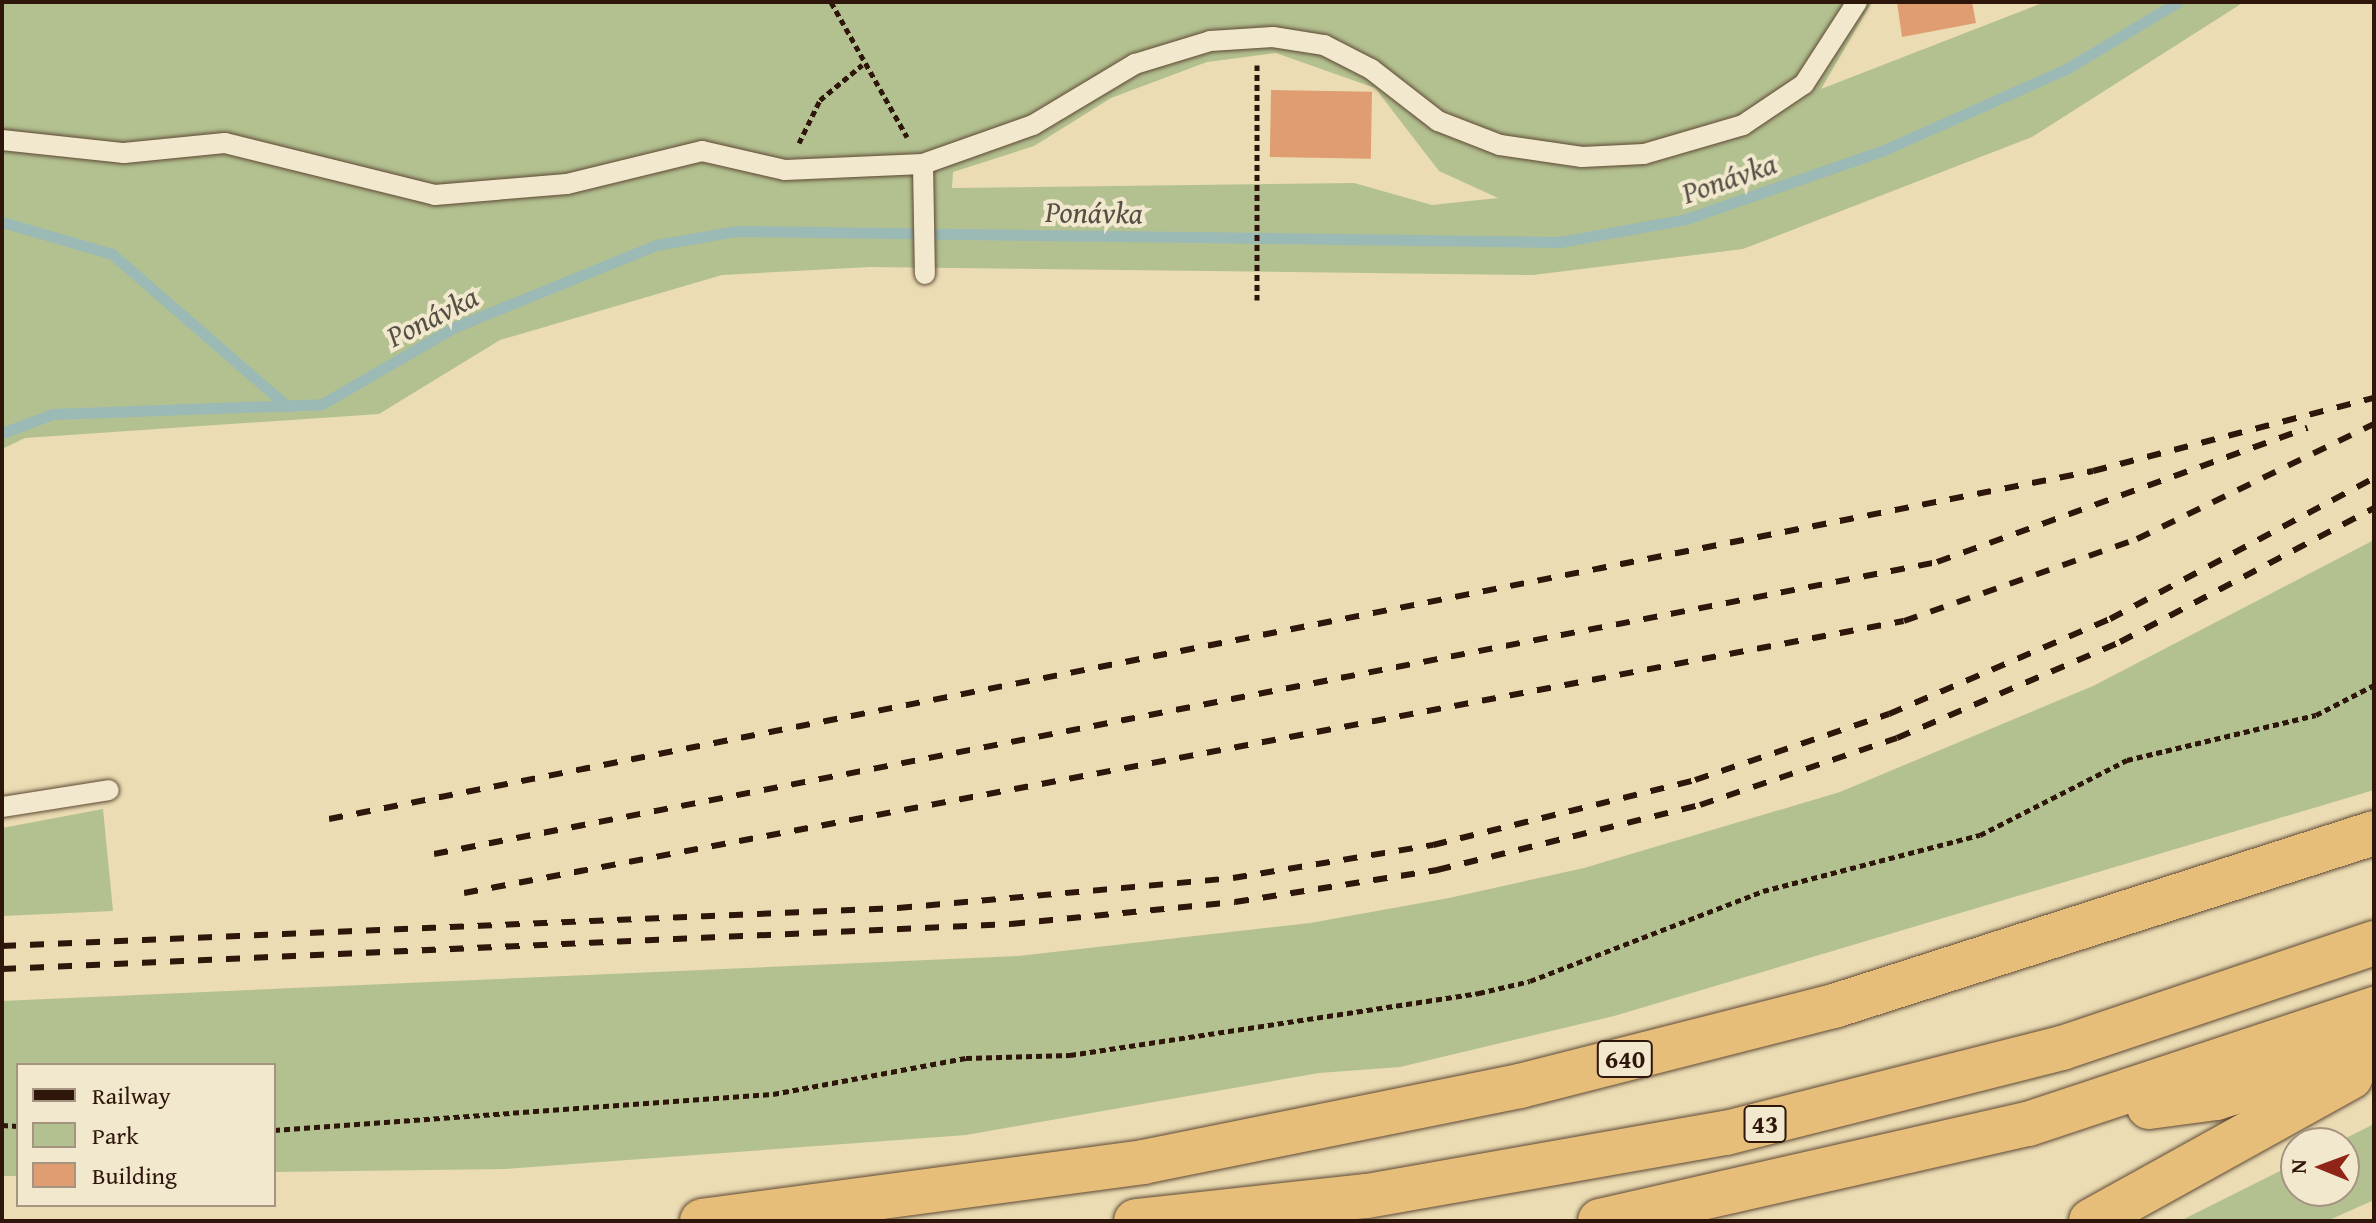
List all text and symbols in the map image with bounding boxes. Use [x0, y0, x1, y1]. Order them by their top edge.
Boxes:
water label: Ponávka [1677, 145, 1781, 211]
water label: Ponávka [1045, 193, 1143, 231]
water label: Ponávka [380, 278, 484, 354]
road number: 640 [1595, 1037, 1655, 1081]
legend [16, 1063, 276, 1207]
text: Railway [92, 1078, 171, 1113]
road number: 43 [1743, 1102, 1787, 1146]
text: Park [92, 1118, 138, 1153]
north arrow [2280, 1127, 2360, 1207]
text: Building [92, 1158, 177, 1193]
text: N [2282, 1159, 2314, 1174]

